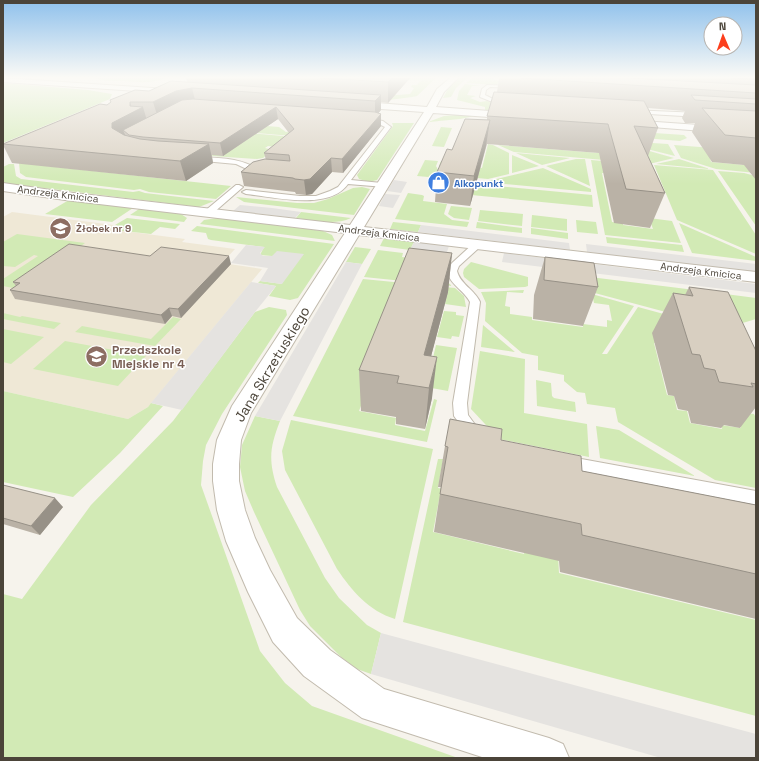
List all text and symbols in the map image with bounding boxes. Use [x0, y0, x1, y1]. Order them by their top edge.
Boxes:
north arrow [703, 16, 743, 56]
text: N [719, 19, 727, 33]
shop icon: Alkopunkt [426, 170, 452, 196]
place label: Alkopunkt [454, 177, 504, 190]
street label: Andrzeja Kmicica [17, 183, 100, 205]
school or university icon: Żłobek nr 9 [47, 215, 73, 241]
place label: Żłobek nr 9 [76, 222, 131, 235]
street label: Andrzeja Kmicica [338, 222, 421, 244]
street label: Andrzeja Kmicica [660, 260, 743, 282]
street label: Jana Skrzetuskiego [230, 303, 314, 425]
place label: Przedszkole Miejskie nr 4 [112, 342, 185, 372]
school or university icon: Przedszkole Miejskie nr 4 [83, 344, 109, 370]

